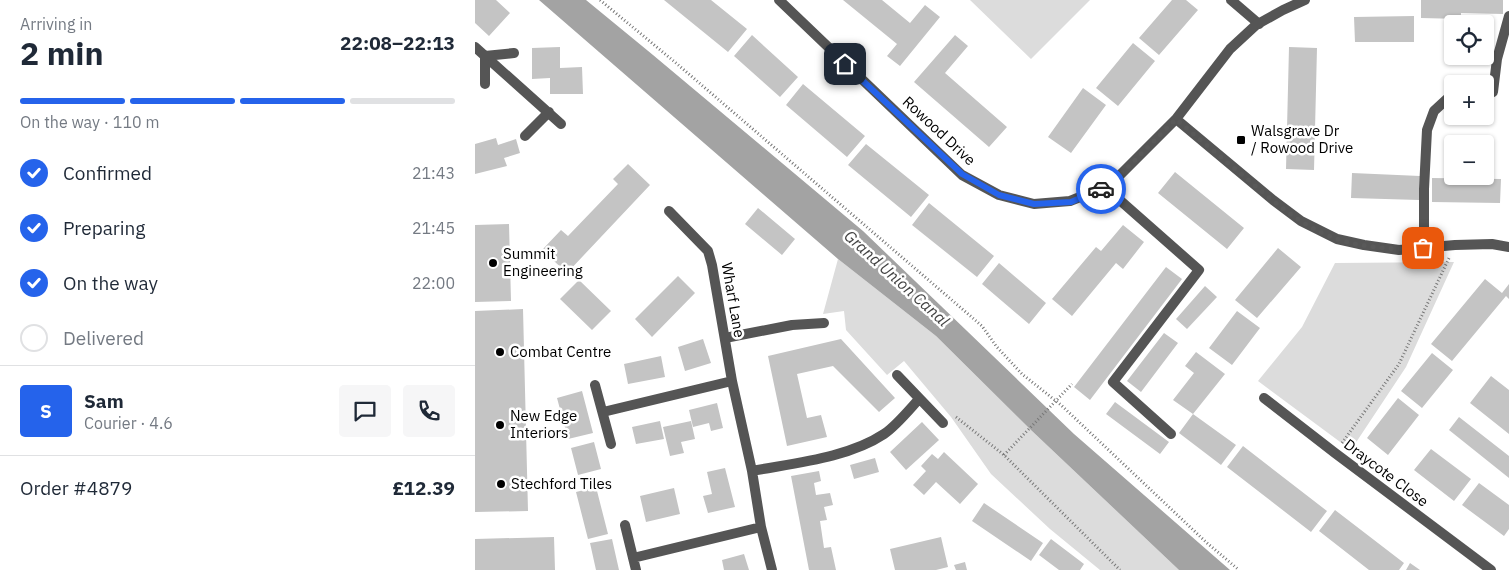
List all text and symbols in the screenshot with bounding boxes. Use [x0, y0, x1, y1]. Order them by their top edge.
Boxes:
text: Arriving in [20, 14, 92, 34]
map controls [1444, 15, 1494, 185]
button: locate [1444, 15, 1494, 65]
text: 22:08–22:13 [340, 31, 455, 55]
text: 2 min [20, 32, 104, 74]
pin [824, 43, 866, 85]
icon: home [831, 50, 859, 78]
button: + [1444, 75, 1494, 125]
street label: Rowood Drive [899, 92, 980, 169]
text: On the way · 110 m [20, 112, 159, 132]
place label: Walsgrave Dr / Rowood Drive [1251, 121, 1353, 157]
marker: Walsgrave Dr / Rowood Drive [1235, 134, 1247, 146]
button: − [1444, 135, 1494, 185]
icon: check [20, 159, 48, 187]
text: Confirmed [63, 161, 152, 185]
text: 21:43 [412, 163, 455, 183]
courier [1076, 164, 1126, 214]
icon: car [1087, 175, 1115, 203]
icon: check [20, 214, 48, 242]
text: Preparing [63, 216, 145, 240]
text: 21:45 [412, 218, 455, 238]
water label: Grand Union Canal [840, 226, 954, 331]
pin [1402, 227, 1444, 269]
icon: bag [1409, 234, 1437, 262]
place label: Summit Engineering [503, 244, 583, 280]
marker: Summit Engineering [487, 257, 499, 269]
street label: Wharf Lane [718, 261, 749, 339]
icon: check [20, 269, 48, 297]
text: On the way [63, 271, 158, 295]
text: 22:00 [412, 273, 455, 293]
text: Delivered [63, 326, 144, 350]
place label: Combat Centre [510, 342, 611, 361]
marker: Combat Centre [494, 346, 506, 358]
button: chat [339, 385, 391, 437]
button: phone [403, 385, 455, 437]
text: Sam [84, 389, 124, 413]
text: S [40, 399, 52, 423]
place label: New Edge Interiors [510, 406, 577, 442]
text: Courier · 4.6 [84, 413, 173, 433]
marker: New Edge Interiors [494, 419, 506, 431]
street label: Draycote Close [1340, 435, 1432, 511]
place label: Stechford Tiles [511, 474, 612, 493]
text: Order #4879 [20, 476, 132, 500]
text: £12.39 [392, 476, 455, 500]
marker: Stechford Tiles [495, 478, 507, 490]

